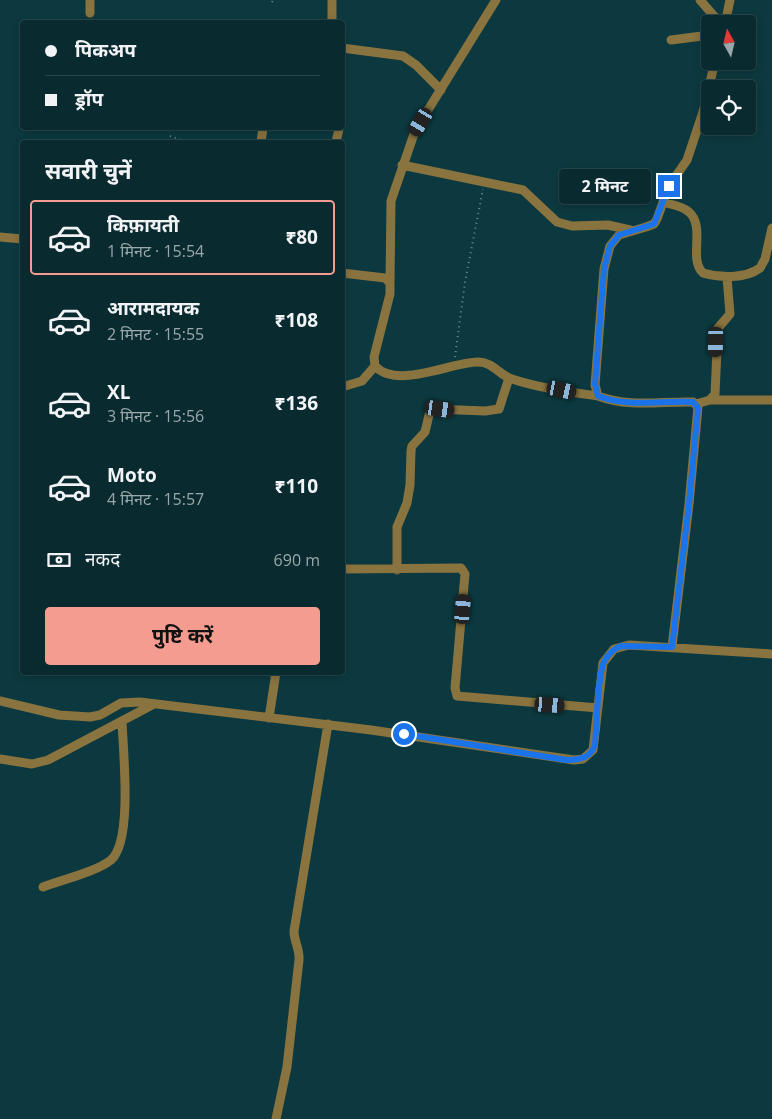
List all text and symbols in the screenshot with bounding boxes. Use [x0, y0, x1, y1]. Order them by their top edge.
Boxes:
north arrow [701, 15, 756, 70]
map controls [701, 15, 756, 135]
text: पिकअप [75, 37, 136, 63]
button: locate [701, 80, 756, 135]
text: ड्रॉप [75, 86, 103, 112]
car [406, 105, 435, 139]
text: सवारी चुनें [45, 155, 132, 185]
callout: 2 मिनट [559, 168, 652, 204]
text: 2 मिनट [582, 175, 628, 197]
route end [658, 175, 680, 197]
text: किफ़ायती [107, 212, 179, 238]
icon: car [47, 215, 92, 260]
text: ₹80 [285, 224, 318, 250]
text: 1 मिनट · 15:54 [107, 240, 204, 262]
text: आरामदायक [107, 295, 199, 321]
icon: car [47, 298, 92, 343]
text: ₹108 [275, 307, 318, 333]
text: 2 मिनट · 15:55 [107, 323, 204, 345]
car [708, 327, 723, 357]
text: XL [107, 379, 130, 405]
car [545, 380, 578, 400]
icon: car [47, 381, 92, 426]
text: ₹136 [275, 390, 318, 416]
car [424, 399, 455, 419]
text: 3 मिनट · 15:56 [107, 405, 204, 427]
text: Moto [107, 462, 157, 488]
icon: car [47, 464, 92, 509]
text: ₹110 [275, 473, 318, 499]
text: 4 मिनट · 15:57 [107, 488, 204, 510]
icon: cash [45, 546, 73, 574]
text: नकद [85, 546, 120, 572]
text: 690 m [274, 549, 320, 571]
car [454, 593, 471, 625]
button: पुष्टि करें [45, 607, 320, 665]
car [534, 696, 565, 714]
route start [393, 723, 415, 745]

